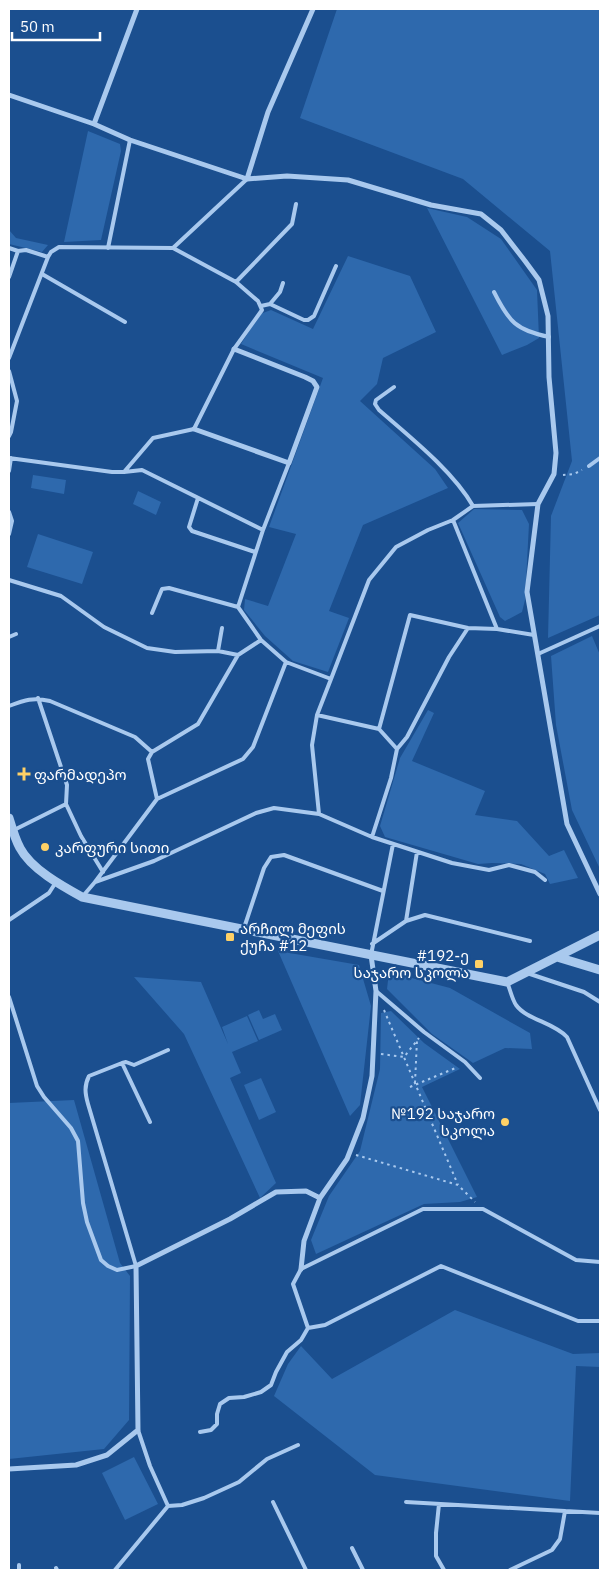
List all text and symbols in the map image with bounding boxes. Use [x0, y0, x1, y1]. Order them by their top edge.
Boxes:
scale bar [12, 10, 100, 42]
text: 50 m [20, 17, 55, 36]
place label: ფარმადეპო [34, 765, 127, 784]
marker: ფარმადეპო [18, 768, 30, 780]
place label: კარფური სითი [55, 838, 169, 857]
marker: კარფური სითი [39, 841, 51, 853]
place label: არჩილ მეფის ქუჩა #12 [240, 919, 346, 955]
marker: არჩილ მეფის ქუჩა #12 [224, 931, 236, 943]
place label: #192-ე საჯარო სკოლა [354, 946, 469, 982]
marker: #192-ე საჯარო სკოლა [473, 958, 485, 970]
place label: №192 საჯარო სკოლა [391, 1104, 495, 1140]
marker: №192 საჯარო სკოლა [499, 1116, 511, 1128]

